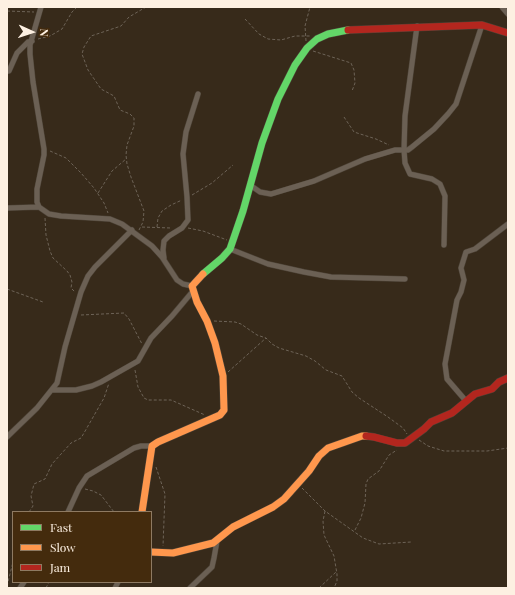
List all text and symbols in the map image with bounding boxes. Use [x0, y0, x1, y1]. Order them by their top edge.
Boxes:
north arrow [12, 12, 52, 52]
text: N [37, 28, 52, 37]
legend [12, 511, 152, 583]
text: Fast [50, 519, 72, 535]
text: Slow [50, 539, 76, 555]
text: Jam [50, 559, 70, 575]

